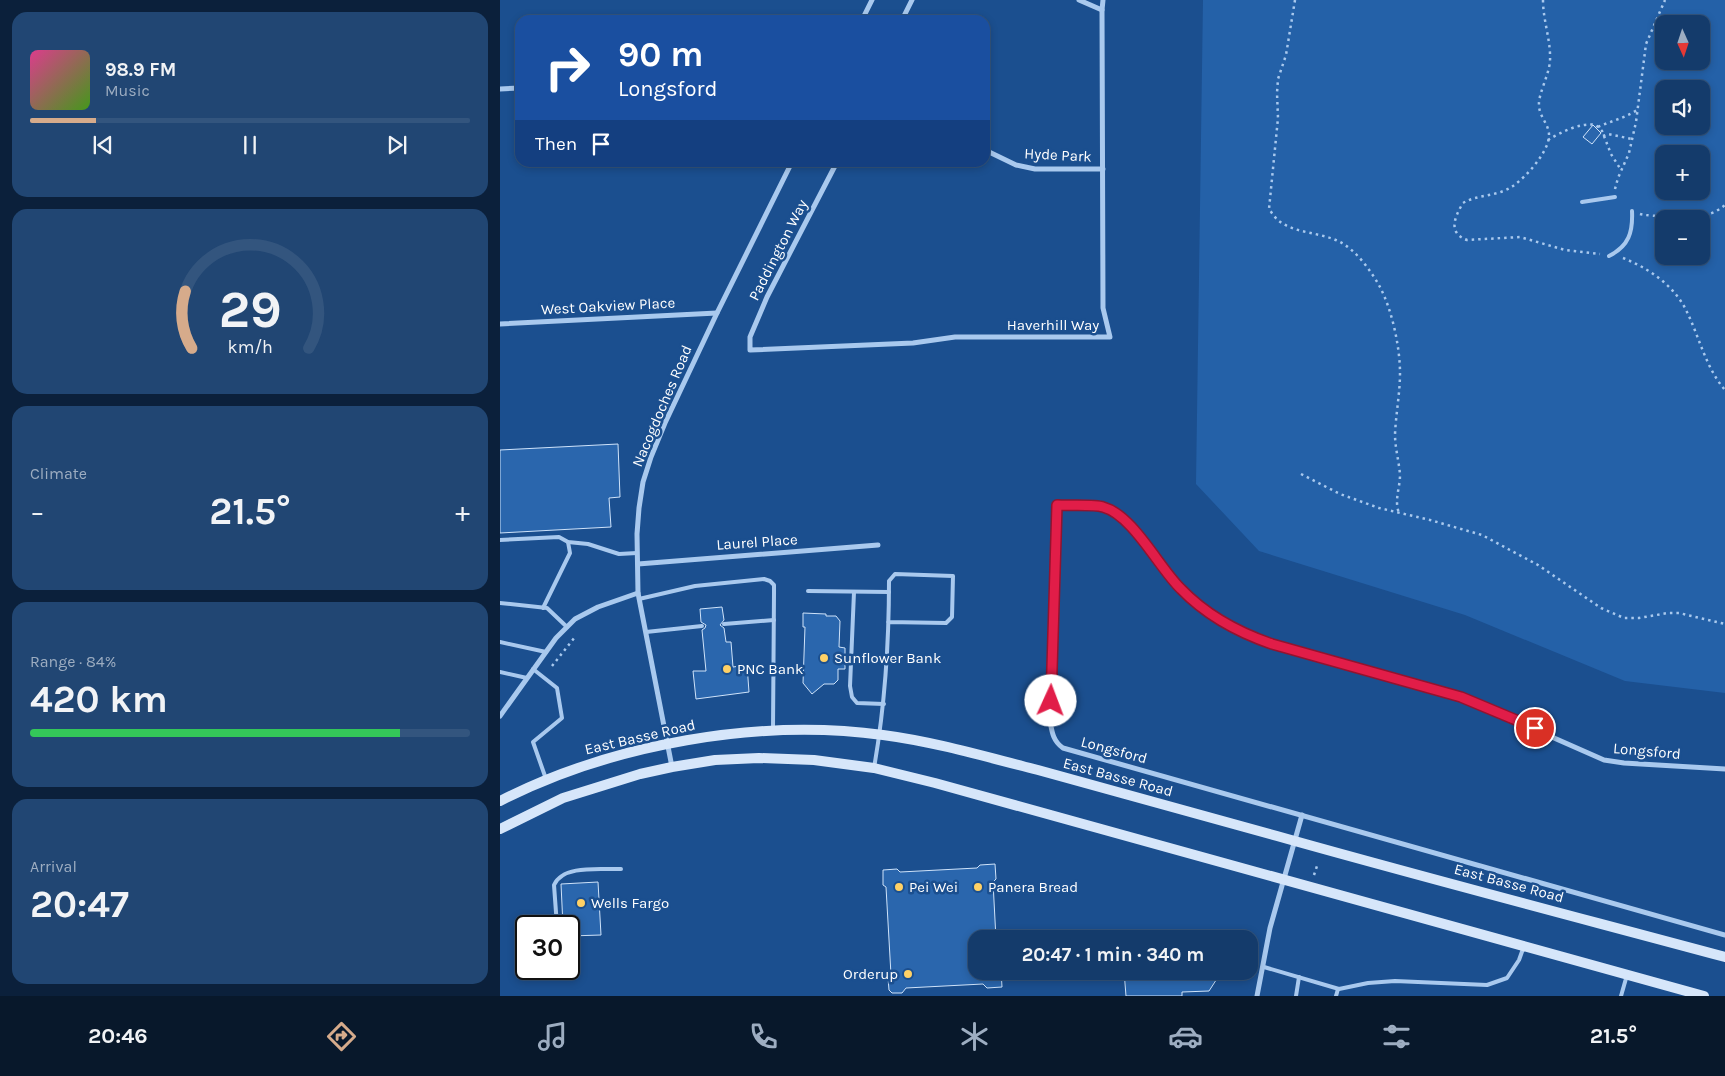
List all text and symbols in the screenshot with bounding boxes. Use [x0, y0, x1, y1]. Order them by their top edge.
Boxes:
north arrow [1655, 15, 1710, 70]
map controls [1655, 15, 1710, 265]
text: 90 m [618, 34, 704, 75]
icon: right [535, 35, 600, 100]
text: 98.9 FM [105, 59, 176, 81]
text: Longsford [618, 76, 718, 102]
button: sound [1655, 80, 1710, 135]
text: Music [105, 81, 150, 100]
icon: arrive [587, 130, 615, 158]
icon: previous [89, 131, 117, 159]
icon: pause [236, 131, 264, 159]
icon: next [383, 131, 411, 159]
text: Then [535, 133, 577, 155]
street label: Hyde Park [1024, 144, 1092, 166]
button: + [1655, 145, 1710, 200]
street label: Paddington Way [745, 196, 811, 304]
button: − [1655, 210, 1710, 265]
text: 29 [218, 279, 282, 340]
street label: West Oakview Place [540, 293, 676, 319]
street label: Haverhill Way [1007, 316, 1099, 334]
text: km/h [227, 337, 273, 358]
street label: Nacogdoches Road [628, 342, 696, 470]
text: Climate [30, 464, 87, 483]
text: 21.5° [209, 489, 291, 534]
text: − [30, 495, 45, 528]
text: + [455, 495, 470, 528]
street label: Laurel Place [716, 530, 798, 554]
place label: Sunflower Bank [834, 649, 941, 667]
text: Range · 84% [30, 652, 116, 671]
marker: Sunflower Bank [818, 652, 830, 664]
place label: PNC Bank [737, 660, 803, 678]
marker: PNC Bank [721, 663, 733, 675]
position arrow [1024, 674, 1076, 726]
text: 420 km [30, 677, 168, 722]
pin [1514, 707, 1556, 749]
icon: arrive [1521, 714, 1549, 742]
street label: East Basse Road [583, 716, 697, 758]
street label: Longsford [1079, 733, 1149, 767]
street label: Longsford [1612, 739, 1682, 763]
street label: East Basse Road [1061, 754, 1175, 800]
text: Arrival [30, 857, 77, 876]
street label: East Basse Road [1452, 860, 1566, 906]
place label: Pei Wei [909, 878, 958, 896]
place label: Panera Bread [988, 878, 1078, 896]
marker: Pei Wei [893, 881, 905, 893]
marker: Panera Bread [972, 881, 984, 893]
text: 20:47 [30, 882, 129, 927]
place label: Wells Fargo [591, 894, 669, 912]
marker: Wells Fargo [575, 897, 587, 909]
speed limit sign: 30 [515, 915, 580, 980]
text: 20:47 · 1 min · 340 m [1022, 944, 1204, 966]
place label: Orderup [843, 965, 898, 983]
marker: Orderup [902, 968, 914, 980]
icon: directions [324, 1019, 359, 1054]
icon: music [535, 1019, 570, 1054]
icon: phone [746, 1019, 781, 1054]
icon: climate [957, 1019, 992, 1054]
icon: car [1168, 1019, 1203, 1054]
icon: filters [1379, 1019, 1414, 1054]
text: 20:46 [88, 1023, 148, 1049]
text: 21.5° [1590, 1023, 1637, 1049]

